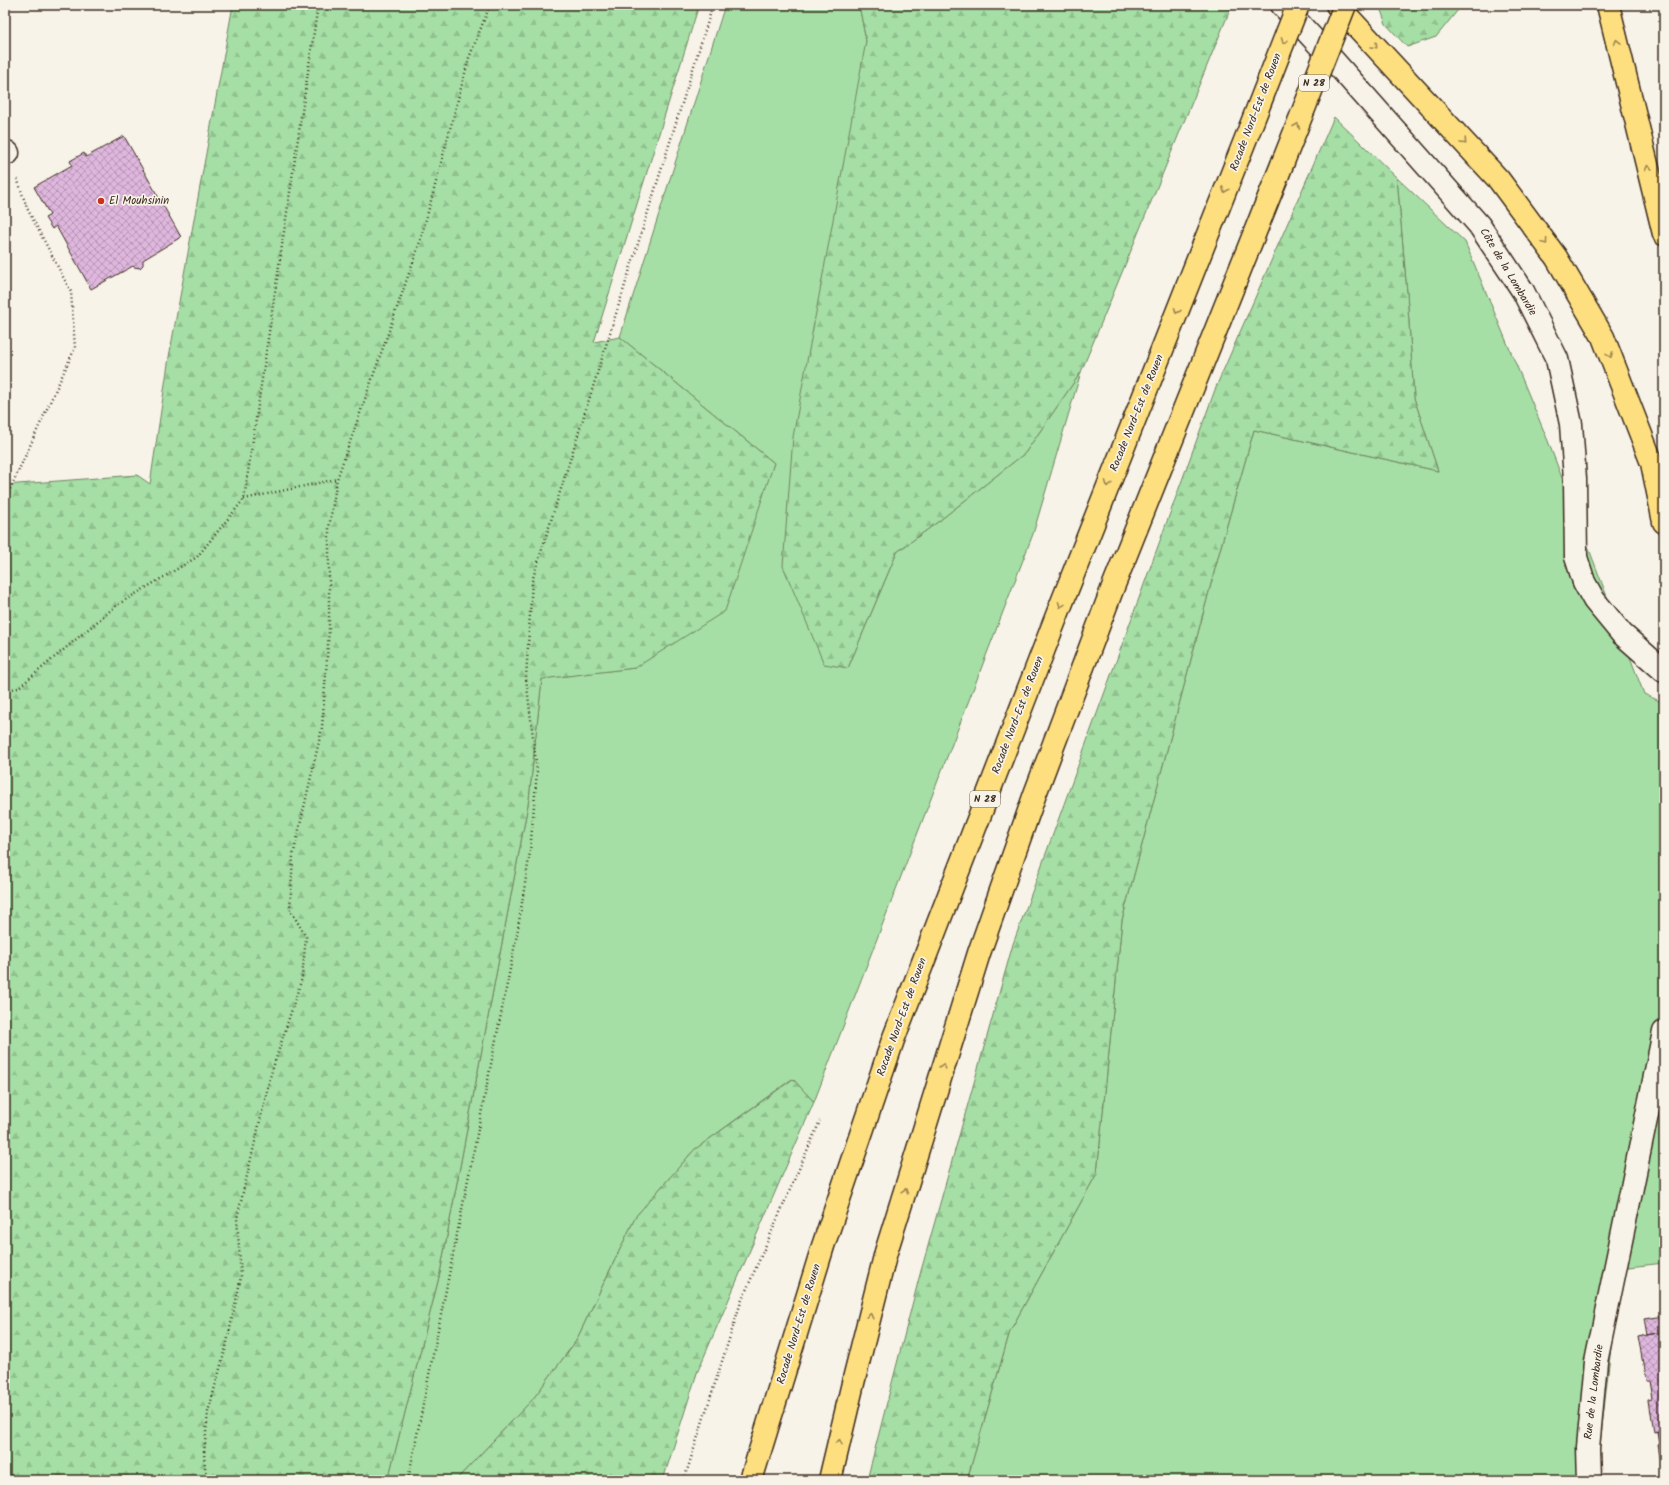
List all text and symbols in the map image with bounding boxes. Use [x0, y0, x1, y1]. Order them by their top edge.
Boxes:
one-way arrow [1281, 38, 1289, 45]
one-way arrow [1613, 39, 1621, 45]
one-way arrow [1370, 41, 1378, 49]
street label: Rocade Nord-Est de Rouen [1225, 50, 1287, 174]
road number: N 28 [1299, 75, 1329, 91]
one-way arrow [1293, 122, 1301, 129]
one-way arrow [1459, 137, 1466, 144]
one-way arrow [1644, 165, 1653, 172]
one-way arrow [1222, 187, 1230, 194]
place label: El Mouhsinin [109, 192, 169, 210]
marker: El Mouhsinin [96, 196, 106, 206]
street label: Côte de la Lombardie [1475, 225, 1541, 319]
one-way arrow [1541, 238, 1548, 245]
one-way arrow [1174, 308, 1182, 315]
one-way arrow [1605, 350, 1613, 358]
street label: Rocade Nord-Est de Rouen [1105, 352, 1169, 474]
one-way arrow [1105, 480, 1113, 487]
one-way arrow [1057, 601, 1065, 608]
street label: Rocade Nord-Est de Rouen [987, 653, 1049, 777]
road number: N 28 [970, 791, 1000, 807]
street label: Rocade Nord-Est de Rouen [872, 955, 932, 1079]
one-way arrow [938, 1063, 947, 1070]
one-way arrow [900, 1187, 909, 1194]
street label: Rocade Nord-Est de Rouen [772, 1261, 826, 1386]
one-way arrow [865, 1313, 874, 1320]
street label: Rue de la Lombardie [1579, 1343, 1609, 1441]
one-way arrow [834, 1439, 842, 1445]

